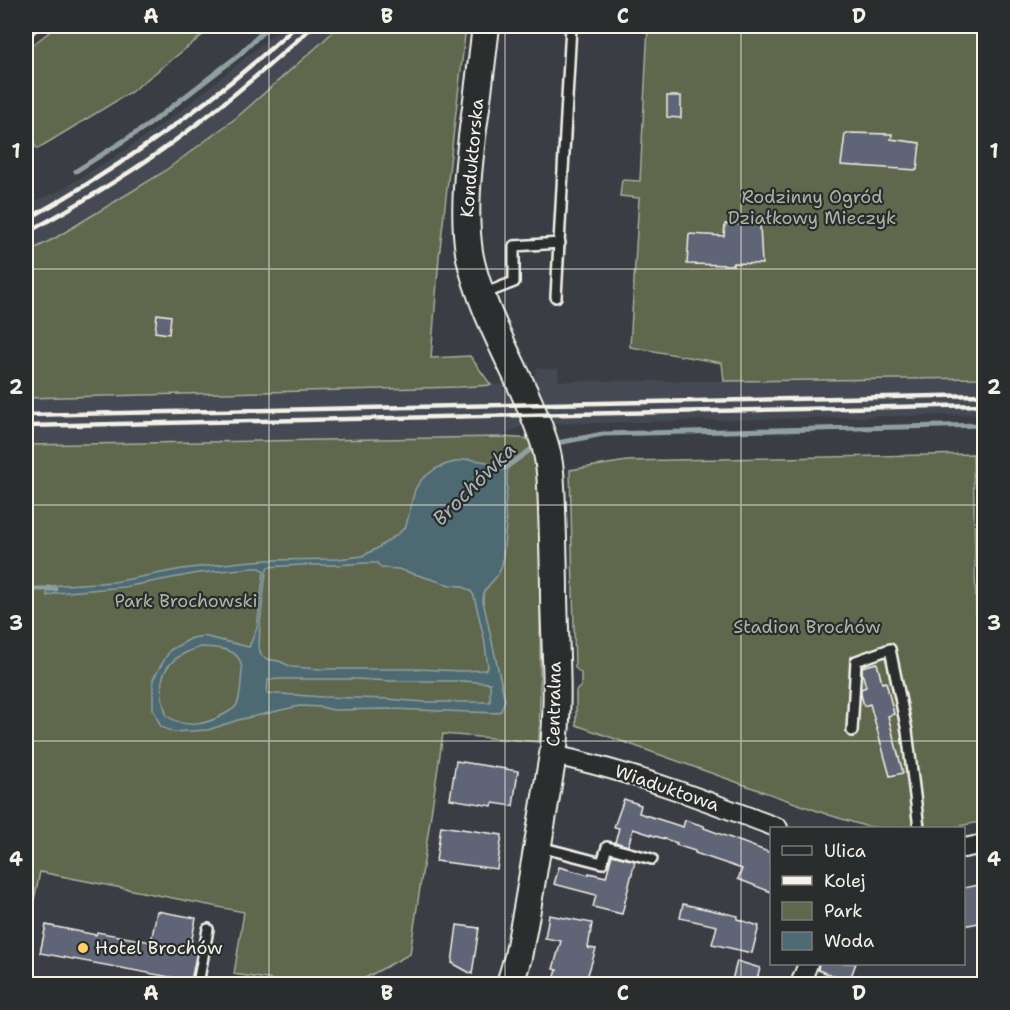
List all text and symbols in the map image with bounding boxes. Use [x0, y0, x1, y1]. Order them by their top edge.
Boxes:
text: A [143, 3, 159, 29]
text: B [381, 3, 393, 29]
text: C [617, 3, 629, 29]
text: D [852, 3, 866, 29]
street label: Konduktorska [455, 98, 489, 218]
text: 1 [11, 138, 21, 164]
text: 1 [989, 138, 999, 164]
park label: Rodzinny Ogród Działkowy Mieczyk [728, 185, 896, 230]
text: 2 [9, 374, 23, 400]
text: 2 [987, 374, 1001, 400]
water label: Brochówka [427, 437, 521, 531]
park label: Park Brochowski [114, 589, 258, 613]
text: 3 [9, 610, 23, 636]
text: 3 [987, 610, 1001, 636]
park label: Stadion Brochów [733, 615, 881, 639]
street label: Centralna [541, 661, 567, 747]
street label: Wiaduktowa [612, 759, 722, 817]
legend [770, 827, 965, 965]
text: Ulica [824, 839, 866, 863]
text: 4 [9, 846, 23, 872]
text: 4 [987, 846, 1001, 872]
text: Kolej [824, 869, 866, 893]
text: Park [824, 899, 863, 923]
text: Woda [824, 929, 874, 953]
place label: Hotel Brochów [95, 936, 223, 960]
marker: Hotel Brochów [76, 941, 90, 955]
text: A [143, 980, 159, 1006]
text: B [381, 980, 393, 1006]
text: C [617, 980, 629, 1006]
text: D [852, 980, 866, 1006]

